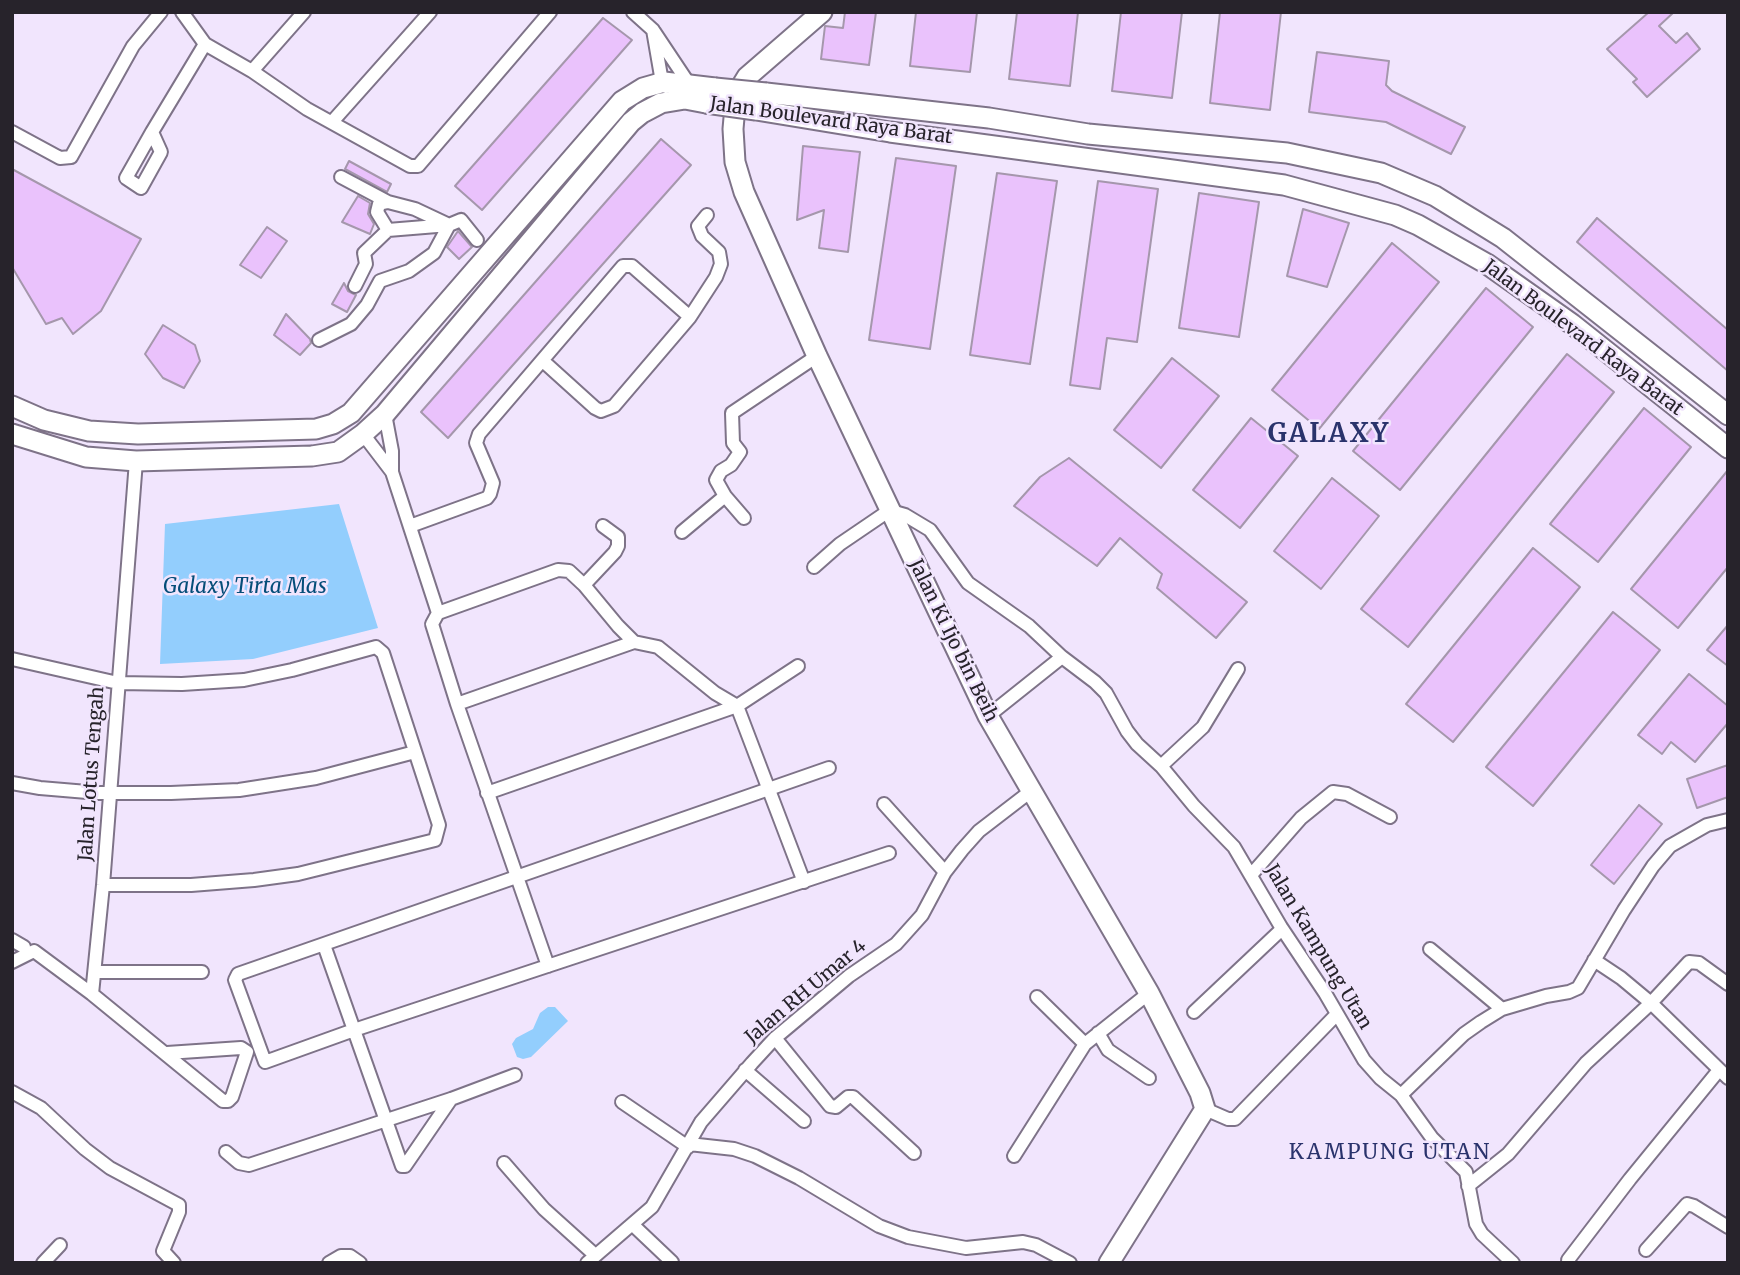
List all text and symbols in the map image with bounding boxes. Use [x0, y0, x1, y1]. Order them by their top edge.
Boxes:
street label: Jalan Boulevard Raya Barat [708, 93, 954, 149]
street label: Jalan Boulevard Raya Barat [1478, 255, 1688, 421]
district label: GALAXY [1269, 419, 1389, 451]
street label: Jalan Ki Ijo bin Beih [904, 556, 1002, 726]
water label: Galaxy Tirta Mas [163, 574, 327, 600]
street label: Jalan Lotus Tengah [75, 686, 109, 862]
street label: Jalan Kampung Utan [1260, 860, 1376, 1034]
street label: Jalan RH Umar 4 [741, 935, 871, 1049]
district label: KAMPUNG UTAN [1290, 1140, 1490, 1166]

